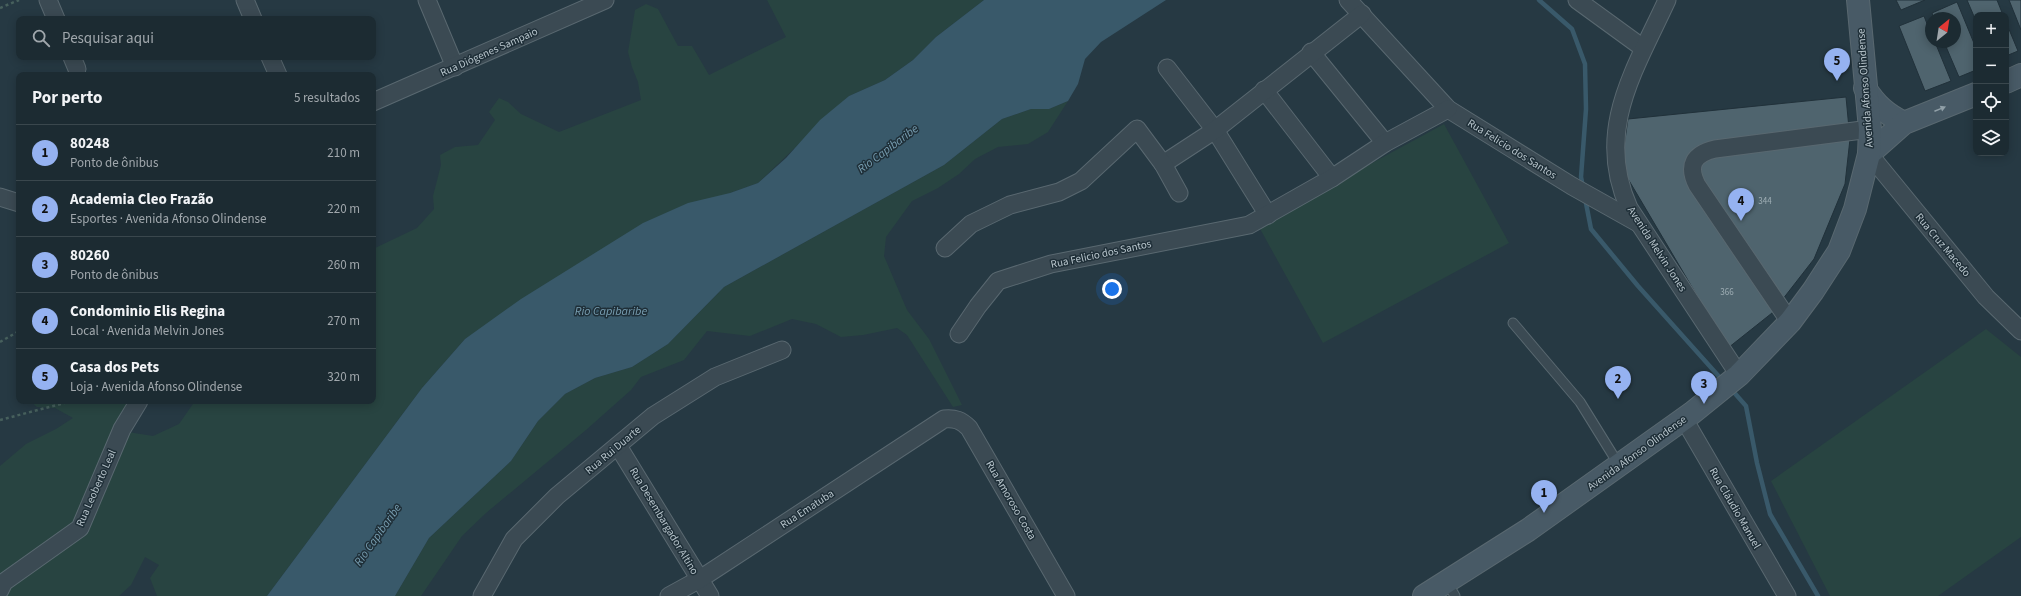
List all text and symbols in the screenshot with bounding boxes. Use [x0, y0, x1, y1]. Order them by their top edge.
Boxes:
north arrow [1925, 12, 1961, 48]
map controls [1973, 12, 2009, 156]
button: + [1973, 12, 2009, 48]
search box [16, 16, 376, 60]
street label: Rua Diógenes Sampaio [438, 24, 540, 80]
icon: search [30, 27, 52, 49]
street label: Avenida Afonso Olindense [1853, 27, 1877, 148]
text: Pesquisar aqui [62, 28, 154, 49]
pin: 5 [1824, 48, 1850, 81]
button: − [1973, 48, 2009, 84]
button: locate [1973, 84, 2009, 120]
text: Por perto [32, 86, 102, 110]
text: 5 resultados [294, 89, 360, 107]
one-way arrow [1935, 105, 1947, 111]
street label: Rua Felicio dos Santos [1465, 115, 1560, 183]
water label: Rio Capibaribe [854, 120, 922, 178]
button: layers [1973, 120, 2009, 156]
text: 80248 [70, 133, 110, 154]
text: 1 [42, 144, 48, 162]
text: 210 m [327, 144, 360, 162]
text: Ponto de ônibus [70, 154, 158, 172]
pin: 4 [1728, 188, 1754, 221]
text: Academia Cleo Frazão [70, 189, 214, 210]
house number: 344 [1758, 195, 1772, 208]
text: 2 [42, 200, 48, 218]
text: 220 m [327, 200, 360, 218]
street label: Avenida Melvin Jones [1624, 204, 1690, 295]
text: Esportes · Avenida Afonso Olindense [70, 210, 267, 228]
street label: Rua Cruz Macedo [1912, 210, 1974, 280]
street label: Rua Felicio dos Santos [1049, 236, 1153, 272]
text: 80260 [70, 245, 110, 266]
text: 3 [42, 256, 48, 274]
text: 260 m [327, 256, 360, 274]
text: Ponto de ônibus [70, 266, 158, 284]
your location [1102, 279, 1122, 299]
house number: 366 [1720, 286, 1734, 299]
text: Condominio Elis Regina [70, 301, 225, 322]
water label: Rio Capibaribe [575, 303, 647, 320]
text: 4 [42, 312, 48, 330]
text: 270 m [327, 312, 360, 330]
text: Local · Avenida Melvin Jones [70, 322, 224, 340]
text: Casa dos Pets [70, 357, 159, 378]
pin: 2 [1605, 366, 1631, 399]
text: 5 [42, 368, 48, 386]
text: 320 m [327, 368, 360, 386]
pin: 3 [1691, 371, 1717, 404]
text: Loja · Avenida Afonso Olindense [70, 378, 242, 396]
street label: Avenida Afonso Olindense [1584, 412, 1690, 494]
street label: Rua Rui Duarte [582, 422, 644, 478]
street label: Rua Leoberto Leal [72, 447, 120, 529]
street label: Rua Amoroso Costa [982, 458, 1040, 542]
street label: Rua Desembargador Altino [626, 465, 702, 578]
street label: Rua Cláudio Manuel [1706, 465, 1764, 551]
pin: 1 [1531, 480, 1557, 513]
street label: Rua Ematuba [777, 486, 837, 532]
water label: Rio Capibaribe [350, 500, 406, 570]

